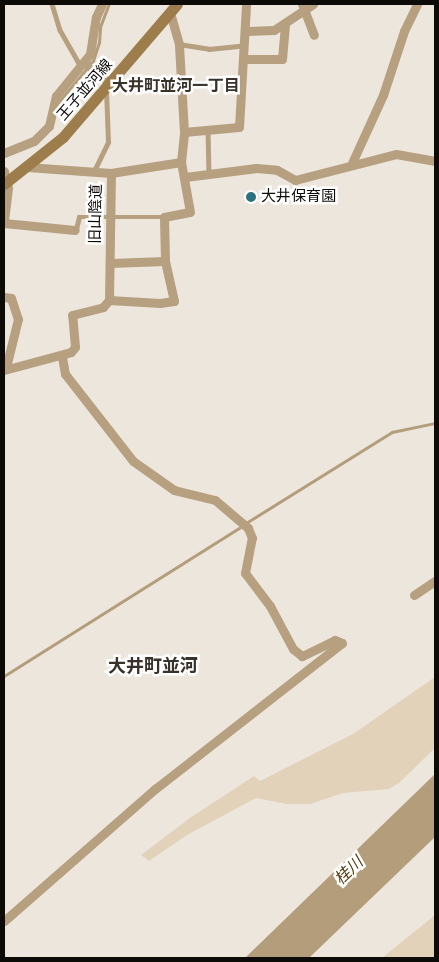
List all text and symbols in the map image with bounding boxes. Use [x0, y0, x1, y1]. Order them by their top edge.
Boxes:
street label: 王子並河線 [54, 56, 116, 124]
district label: 大井町並河一丁目 [112, 76, 240, 96]
street label: 旧山陰道 [86, 184, 106, 244]
place label: 大井保育園 [261, 188, 336, 206]
marker: 大井保育園 [245, 191, 257, 203]
district label: 大井町並河 [108, 655, 198, 677]
water label: 桂川 [331, 853, 367, 889]

